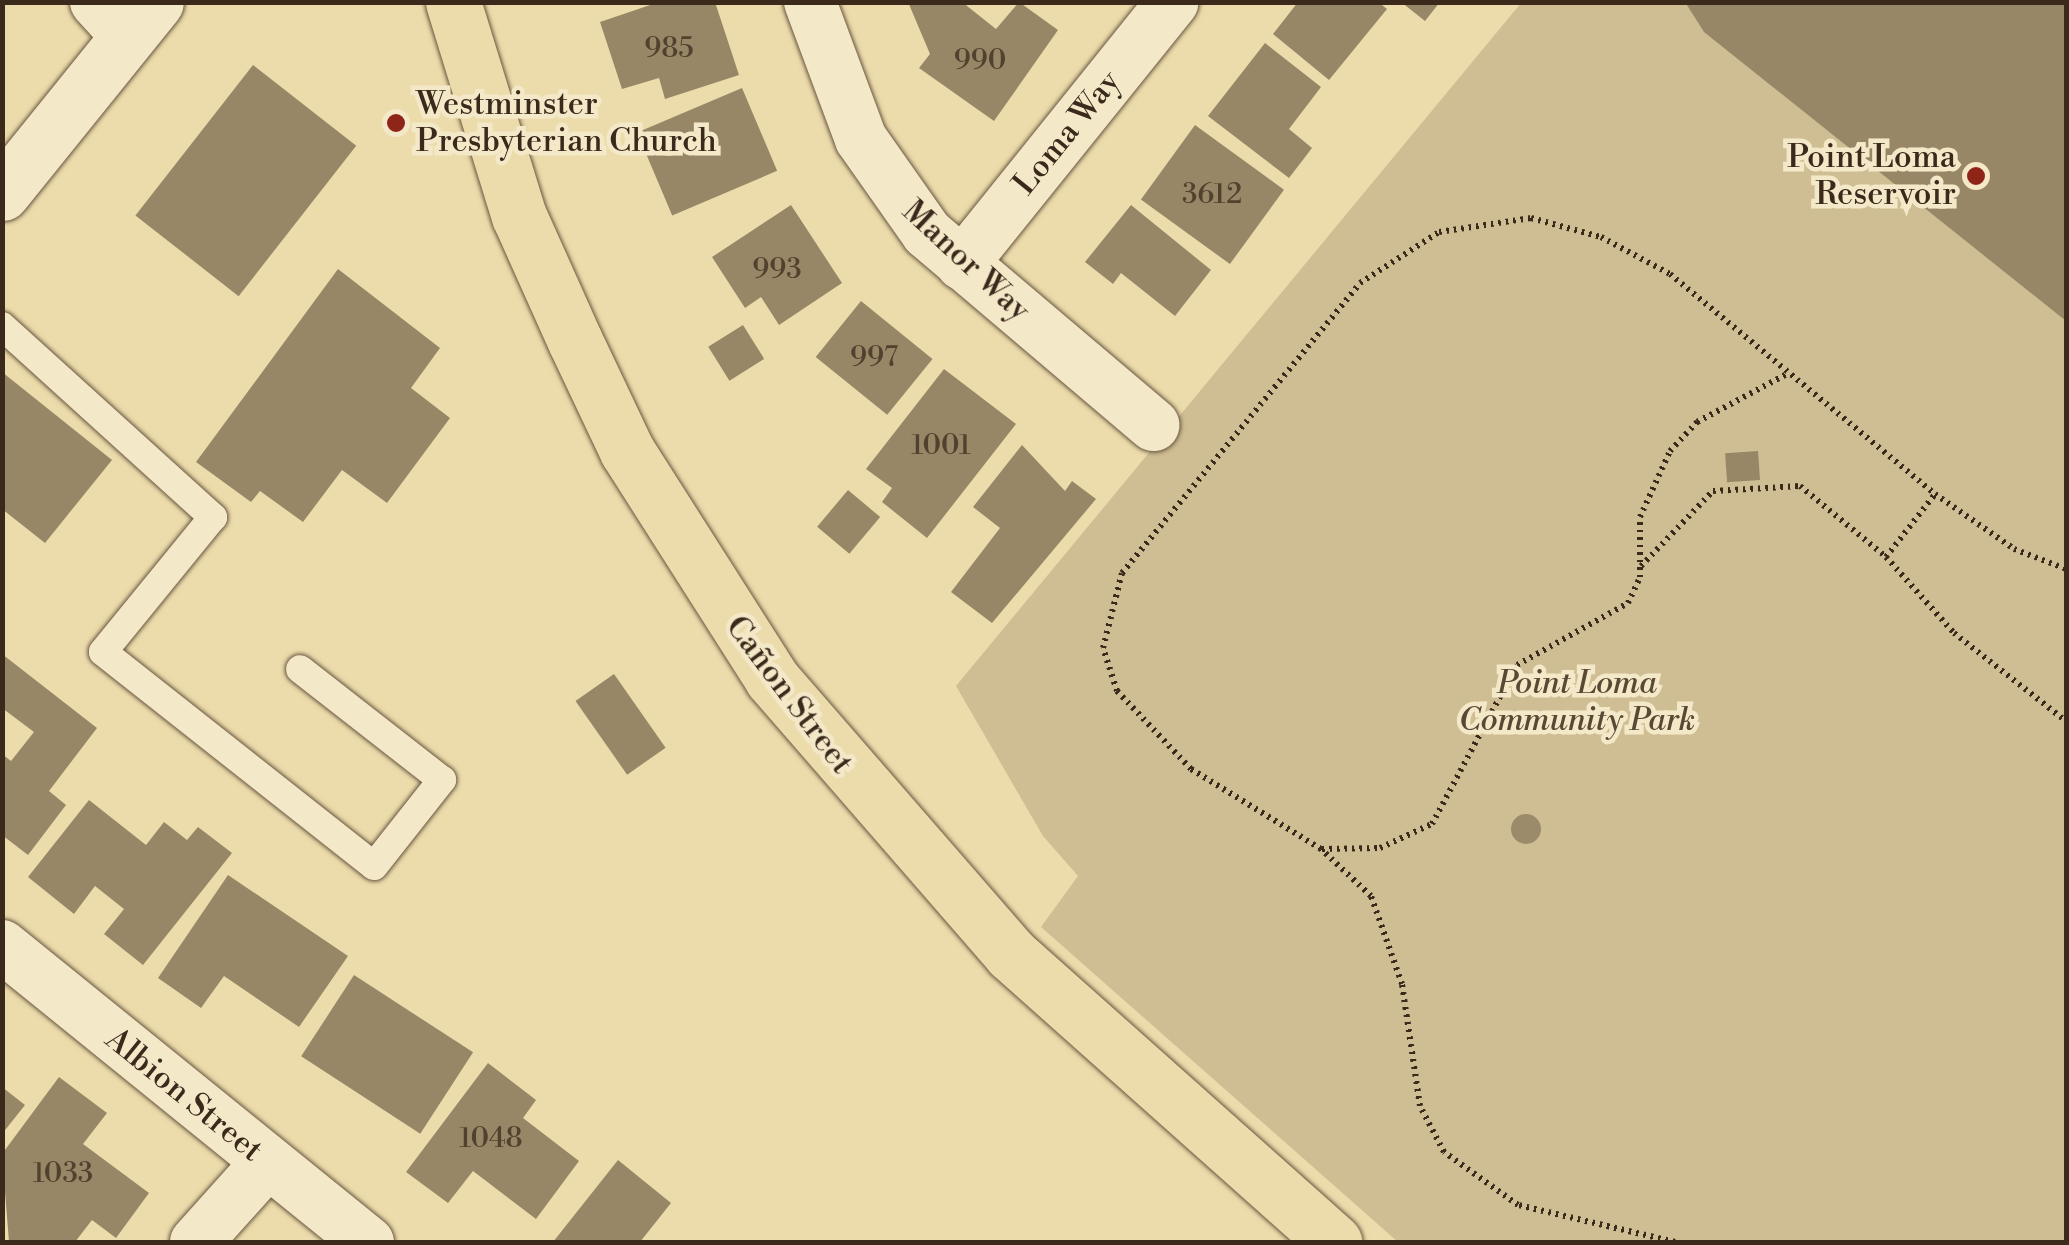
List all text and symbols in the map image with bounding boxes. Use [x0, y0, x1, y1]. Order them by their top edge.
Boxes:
house number: 985 [644, 32, 694, 66]
house number: 990 [954, 44, 1006, 78]
street label: Loma Way [1005, 63, 1129, 203]
place label: Westminster Presbyterian Church [416, 86, 717, 161]
marker: Westminster Presbyterian Church [385, 112, 407, 134]
place label: Point Loma Reservoir [1787, 139, 1956, 214]
marker: Point Loma Reservoir [1965, 165, 1987, 187]
house number: 3612 [1182, 178, 1242, 212]
street label: Manor Way [894, 192, 1038, 330]
house number: 993 [752, 253, 802, 287]
house number: 997 [850, 341, 898, 375]
house number: 1001 [911, 429, 971, 463]
street label: Cañon Street [717, 608, 861, 782]
park label: Point Loma Community Park [1459, 665, 1695, 740]
street label: Albion Street [98, 1020, 270, 1170]
house number: 1048 [459, 1122, 523, 1156]
house number: 1033 [33, 1157, 93, 1191]

